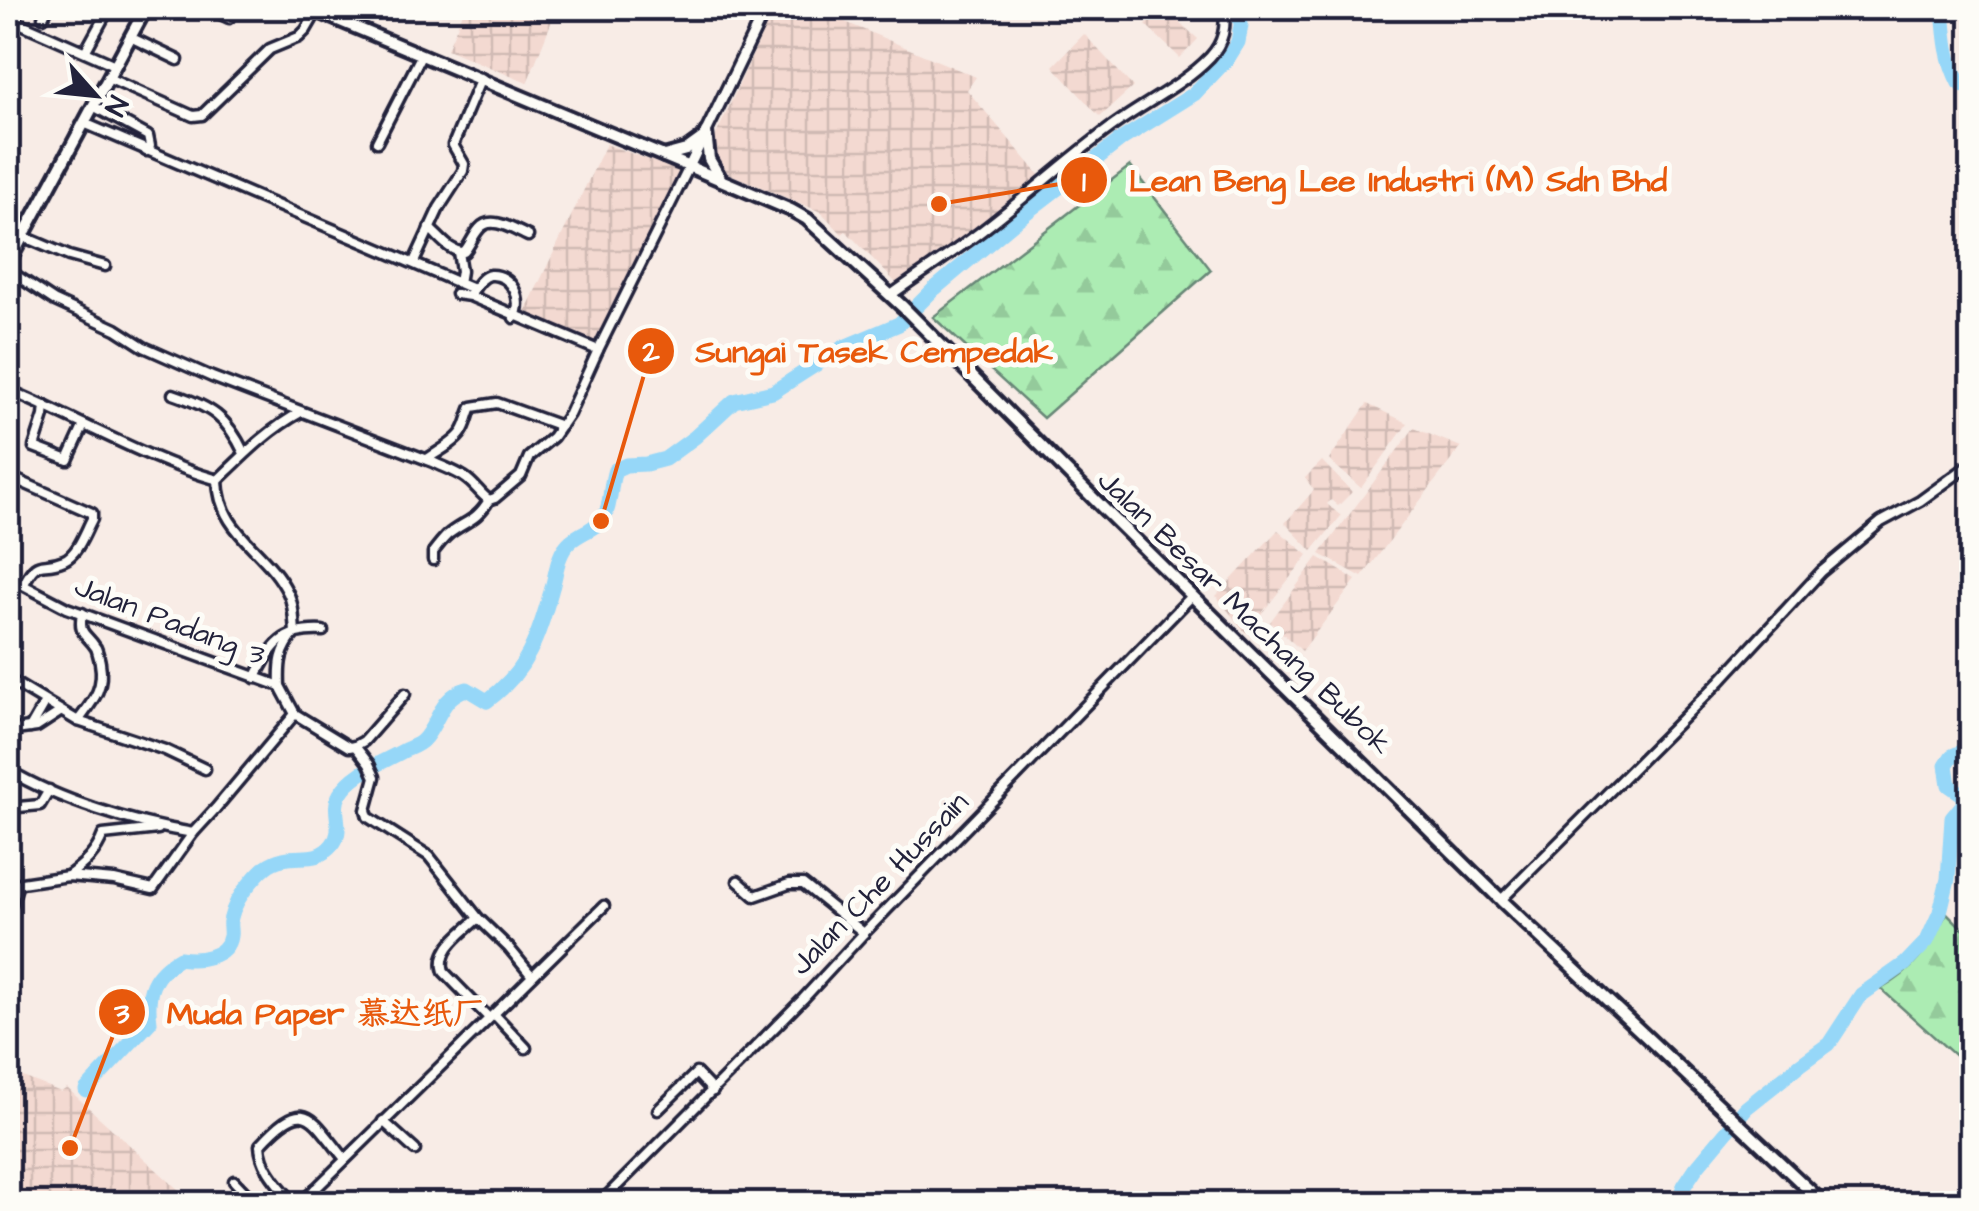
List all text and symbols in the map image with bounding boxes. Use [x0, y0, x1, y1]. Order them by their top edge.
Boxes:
north arrow [45, 45, 145, 145]
text: N [94, 89, 137, 123]
callout: Lean Beng Lee Industri (M) Sdn Bhd [1059, 149, 1687, 211]
text: Lean Beng Lee Industri (M) Sdn Bhd [1129, 159, 1668, 205]
text: 1 [1082, 161, 1086, 203]
callout: Sungai Tasek Cempedak [626, 320, 1073, 382]
text: Sungai Tasek Cempedak [694, 330, 1053, 376]
text: 2 [641, 331, 660, 373]
street label: Jalan Besar Machang Bubok [1087, 460, 1401, 766]
street label: Jalan Padang 3 [68, 565, 271, 677]
street label: Jalan Che Hussain [781, 782, 978, 985]
callout: Muda Paper 慕达纸厂 [97, 981, 505, 1043]
text: Muda Paper 慕达纸厂 [167, 992, 485, 1037]
text: 3 [113, 993, 130, 1035]

